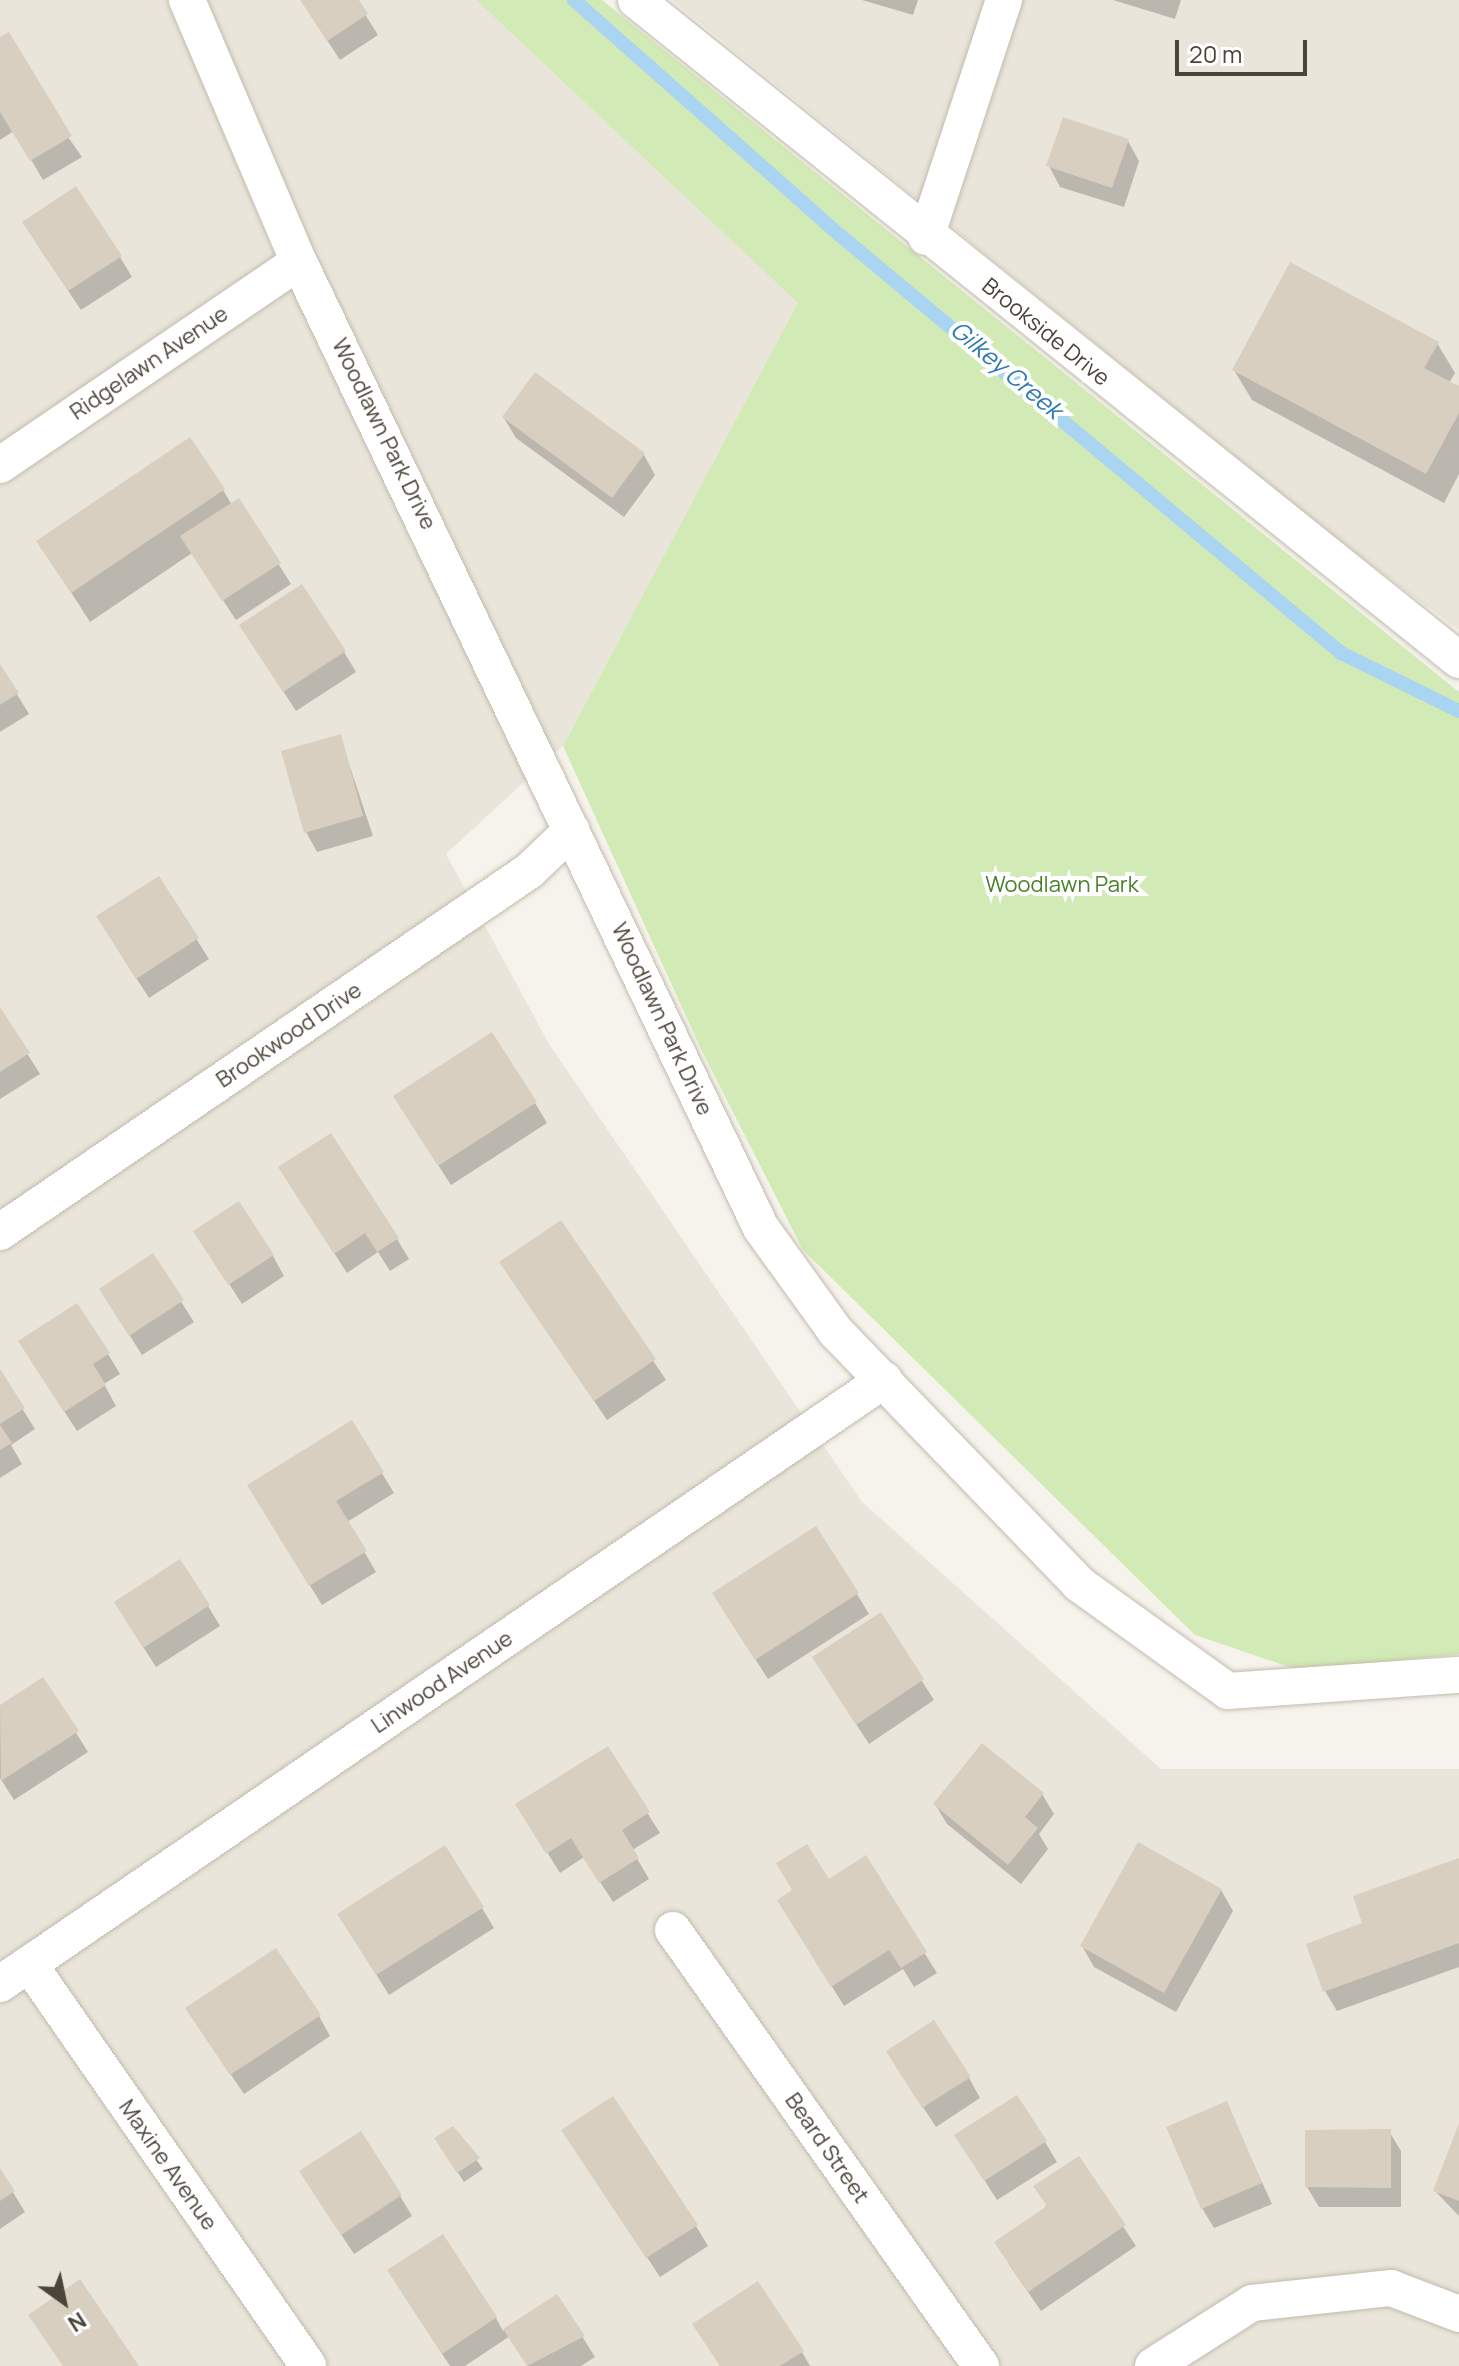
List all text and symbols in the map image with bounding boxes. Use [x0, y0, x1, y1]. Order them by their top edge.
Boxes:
scale bar [1179, 24, 1311, 74]
text: 20 m [1189, 37, 1242, 70]
street label: Brookside Drive [977, 273, 1115, 391]
street label: Ridgelawn Avenue [65, 300, 233, 426]
water label: Gilkey Creek [945, 314, 1069, 424]
street label: Woodlawn Park Drive [326, 334, 442, 534]
park label: Woodlawn Park [985, 872, 1139, 898]
street label: Woodlawn Park Drive [606, 919, 718, 1119]
street label: Brookwood Drive [211, 977, 367, 1093]
street label: Linwood Avenue [366, 1625, 518, 1739]
street label: Beard Street [779, 2088, 875, 2208]
street label: Maxine Avenue [113, 2095, 223, 2235]
north arrow [24, 2262, 104, 2342]
text: N [62, 2305, 92, 2339]

